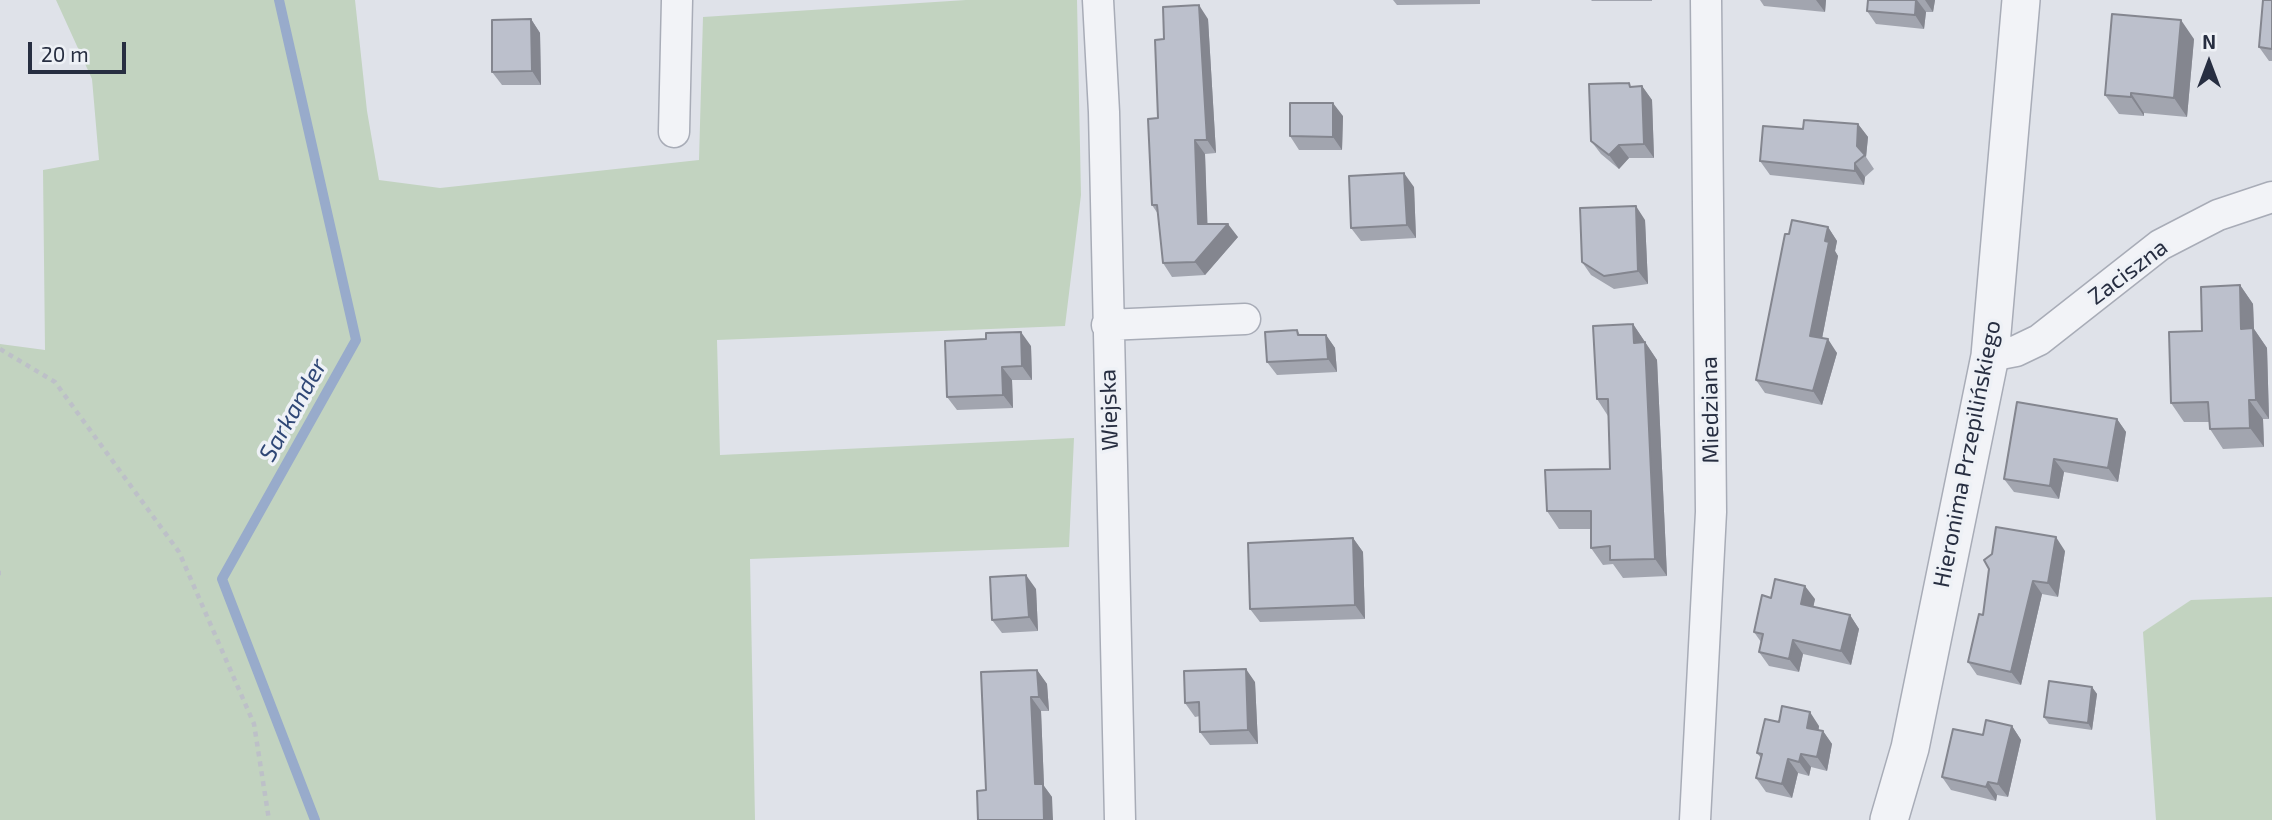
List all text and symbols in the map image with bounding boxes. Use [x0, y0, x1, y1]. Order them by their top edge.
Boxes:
scale bar [32, 28, 130, 72]
north arrow [2174, 28, 2244, 98]
text: N [2202, 30, 2216, 53]
text: 20 m [41, 41, 89, 66]
street label: Zaciszna [2083, 233, 2173, 311]
street label: Hieronima Przepilińskiego [1928, 318, 2006, 590]
water label: Sarkander [253, 354, 333, 466]
street label: Miedziana [1695, 356, 1725, 464]
street label: Wiejska [1094, 369, 1124, 451]

